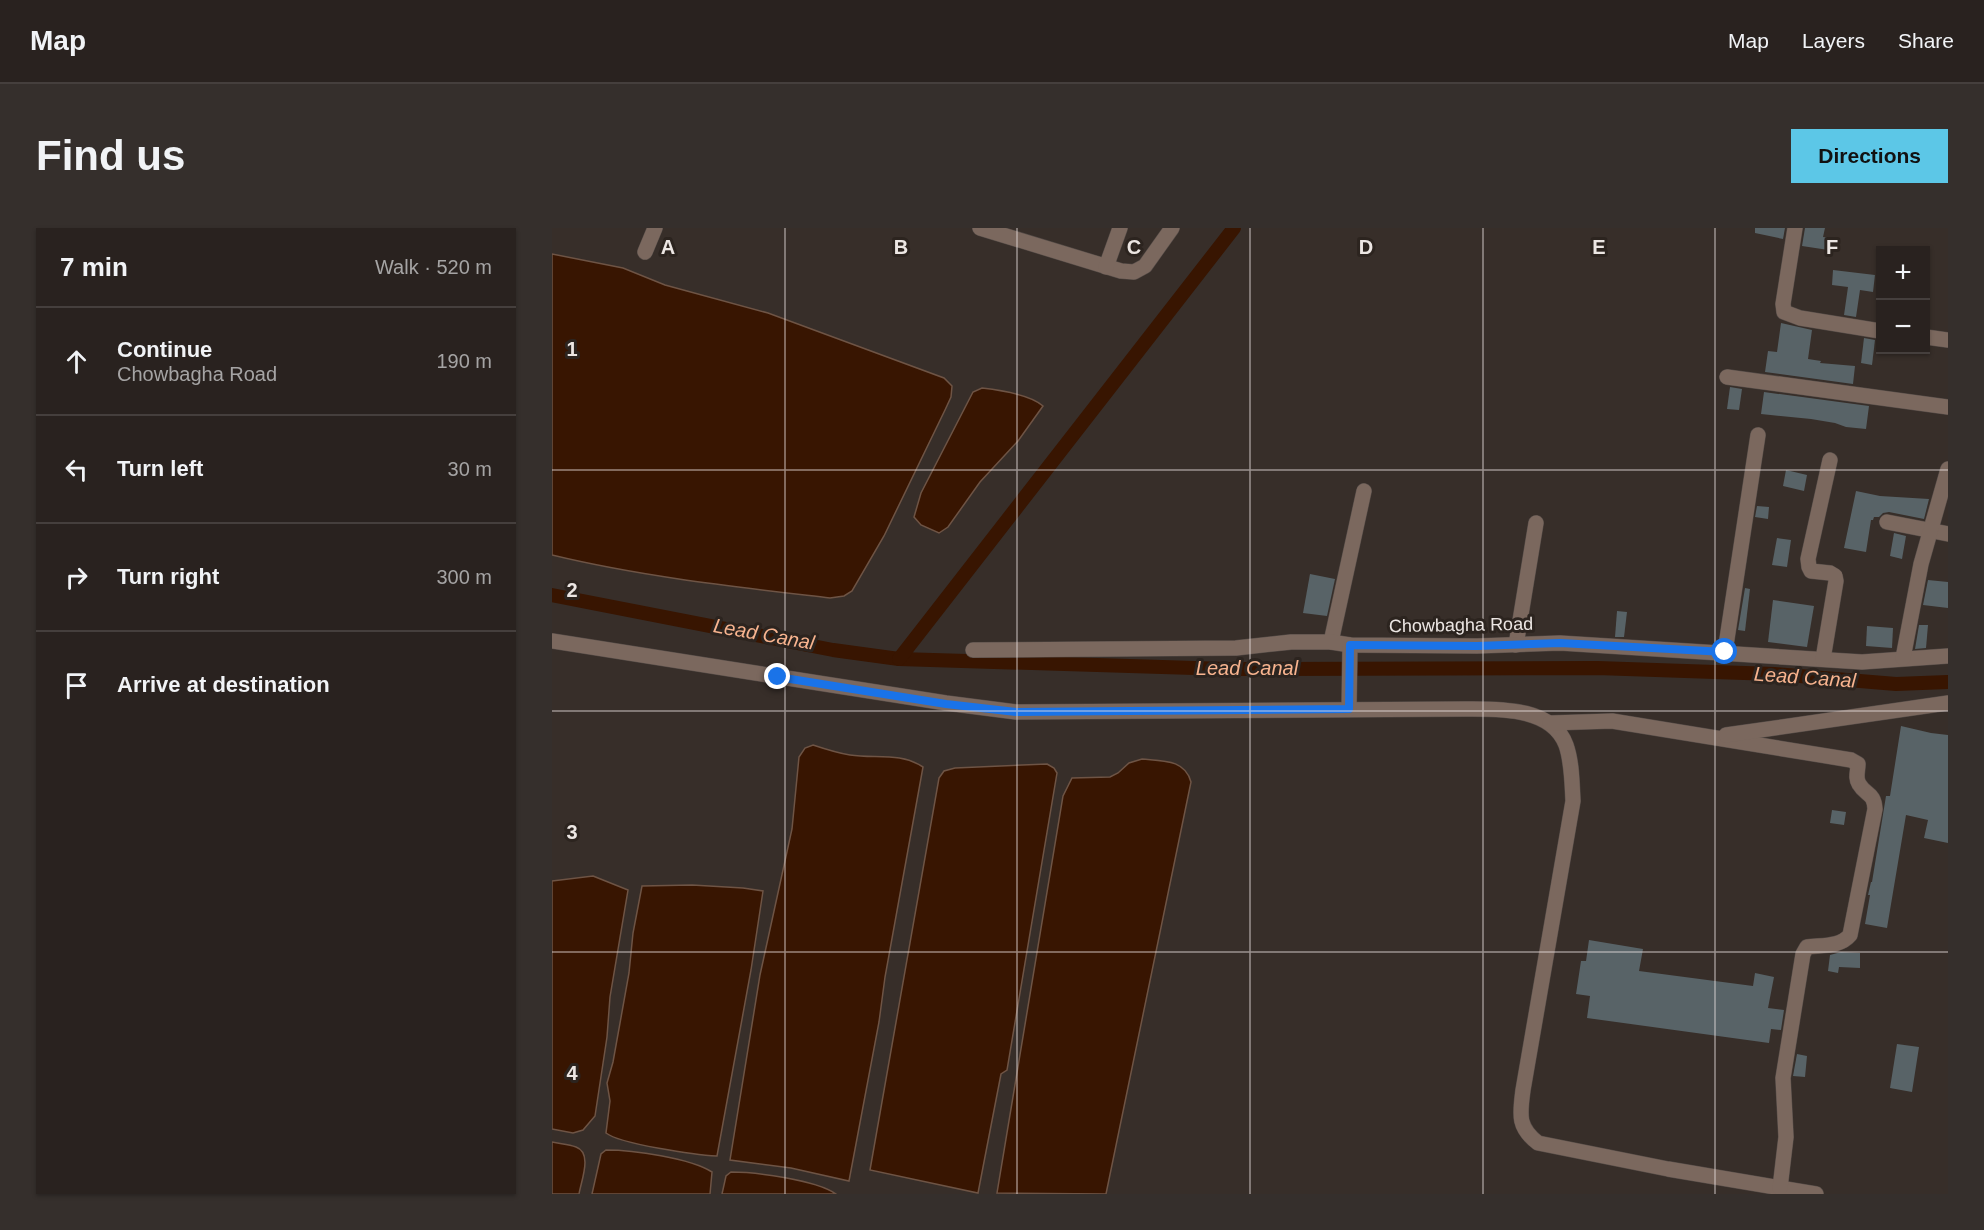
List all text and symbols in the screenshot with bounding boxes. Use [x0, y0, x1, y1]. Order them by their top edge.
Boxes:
text: Map [30, 25, 86, 56]
text: Map [1728, 29, 1769, 52]
text: Layers [1802, 29, 1865, 52]
text: Share [1898, 29, 1954, 52]
button: Directions [1791, 129, 1948, 183]
text: Find us [36, 132, 185, 179]
text: A [661, 236, 675, 258]
text: B [894, 236, 908, 258]
text: C [1127, 236, 1141, 258]
text: D [1359, 236, 1373, 258]
text: E [1592, 236, 1606, 258]
text: F [1826, 236, 1838, 258]
map controls [1876, 246, 1930, 354]
button: + [1876, 246, 1930, 300]
text: 7 min [60, 252, 128, 282]
text: Walk · 520 m [375, 256, 492, 278]
button: − [1876, 300, 1930, 354]
text: Continue [117, 337, 212, 362]
text: 1 [566, 338, 578, 360]
icon: ahead [60, 345, 93, 378]
text: 190 m [436, 350, 492, 372]
text: Chowbagha Road [117, 363, 277, 385]
icon: left [60, 453, 93, 486]
text: Turn left [117, 456, 203, 481]
text: 30 m [448, 458, 492, 480]
icon: right [60, 561, 93, 594]
text: Turn right [117, 564, 219, 589]
text: 300 m [436, 566, 492, 588]
text: 2 [566, 579, 578, 601]
water label: Lead Canal [712, 614, 817, 654]
street label: Chowbagha Road [1389, 614, 1533, 636]
route start [1711, 638, 1737, 664]
water label: Lead Canal [1196, 657, 1299, 679]
water label: Lead Canal [1753, 662, 1857, 692]
route end [764, 663, 790, 689]
icon: arrive [60, 669, 93, 702]
text: Arrive at destination [117, 672, 330, 697]
text: 3 [566, 821, 578, 843]
text: 4 [566, 1062, 578, 1084]

